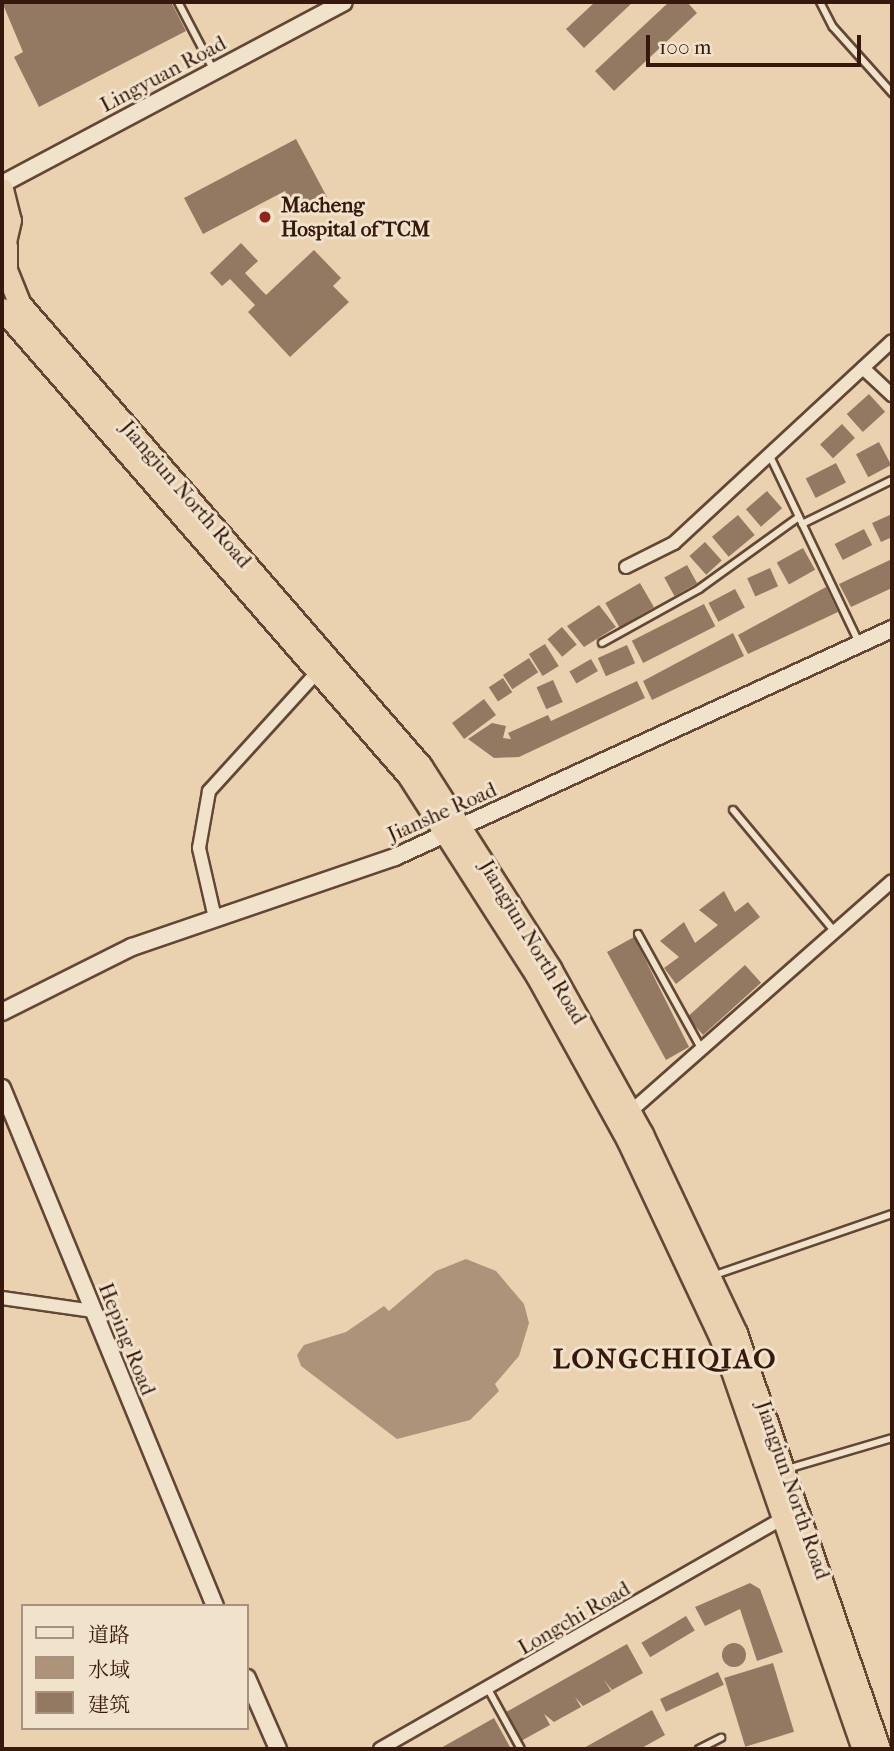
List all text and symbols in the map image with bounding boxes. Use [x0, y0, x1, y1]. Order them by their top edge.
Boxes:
scale bar [649, 21, 864, 65]
street label: Lingyuan Road [96, 30, 230, 118]
text: 100 m [659, 35, 712, 59]
place label: Macheng Hospital of TCM [281, 192, 430, 242]
marker: Macheng Hospital of TCM [255, 207, 275, 227]
street label: Jiangjun North Road [115, 415, 257, 573]
street label: Jianshe Road [384, 777, 500, 847]
street label: Jiangjun North Road [474, 855, 592, 1029]
street label: Heping Road [93, 1279, 161, 1399]
district label: LONGCHIQIAO [554, 1342, 776, 1376]
street label: Jiangjun North Road [751, 1397, 835, 1583]
street label: Longchi Road [514, 1576, 634, 1660]
legend [21, 1604, 248, 1730]
text: 道路 [88, 1623, 130, 1647]
text: 水域 [88, 1658, 130, 1682]
text: 建筑 [88, 1693, 130, 1717]

